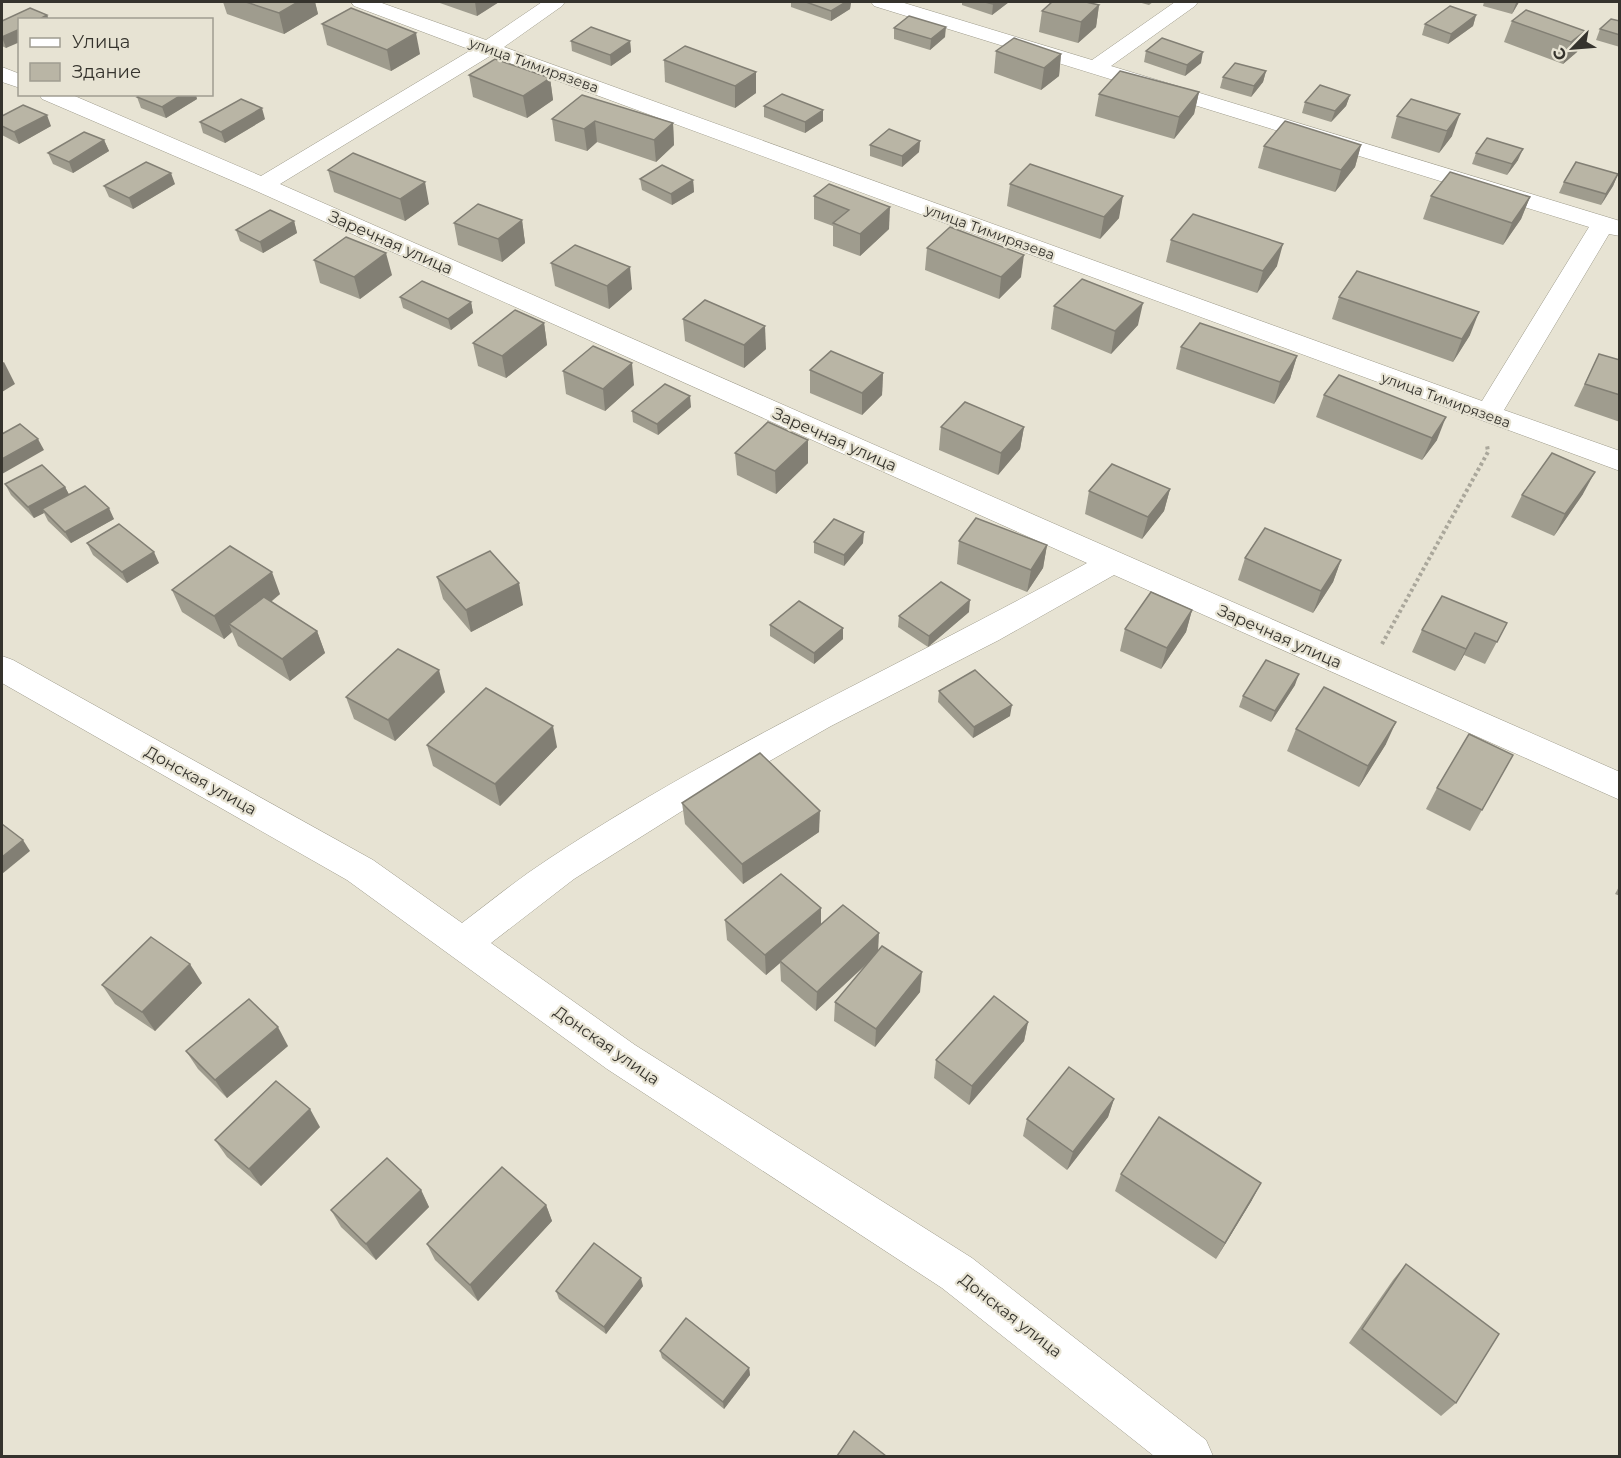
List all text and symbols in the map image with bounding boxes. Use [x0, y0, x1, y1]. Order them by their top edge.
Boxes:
legend [18, 18, 213, 96]
north arrow [1543, 18, 1603, 78]
text: Улица [72, 31, 130, 53]
street label: улица Тимирязева [466, 33, 601, 97]
text: С [1549, 45, 1571, 63]
text: Здание [72, 61, 141, 83]
street label: улица Тимирязева [922, 200, 1057, 264]
street label: Заречная улица [326, 207, 456, 278]
street label: улица Тимирязева [1378, 368, 1513, 432]
street label: Заречная улица [770, 404, 900, 475]
street label: Заречная улица [1215, 601, 1345, 672]
street label: Донская улица [142, 742, 260, 819]
street label: Донская улица [550, 1002, 663, 1089]
street label: Донская улица [956, 1270, 1066, 1361]

